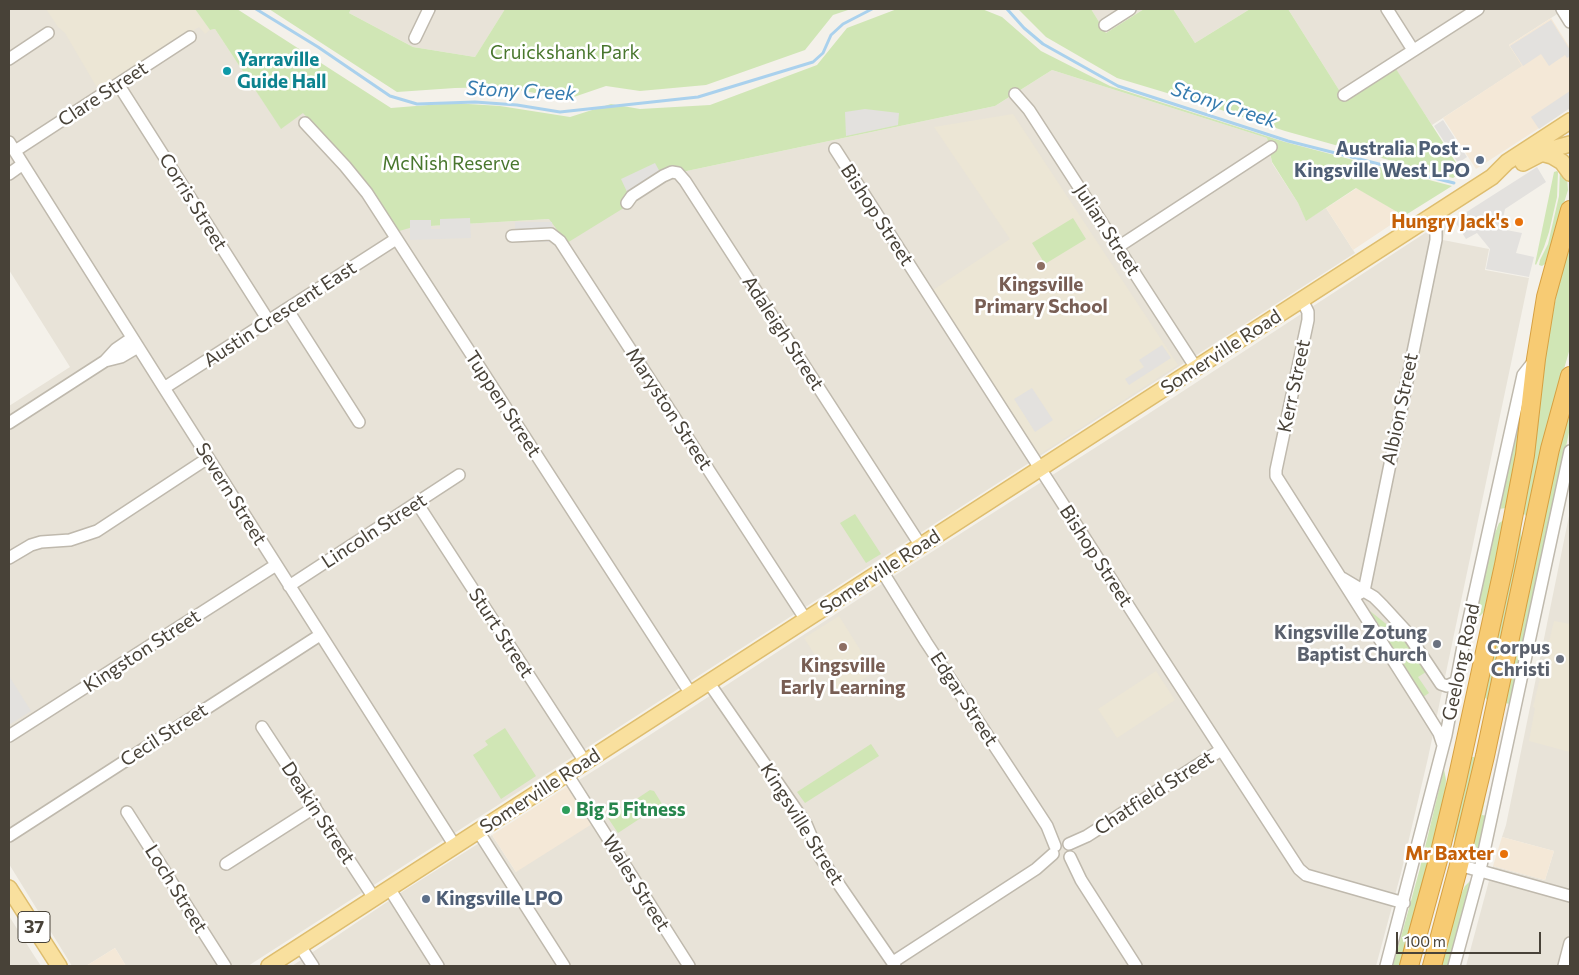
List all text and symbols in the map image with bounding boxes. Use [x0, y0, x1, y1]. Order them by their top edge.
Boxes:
park label: Cruickshank Park [490, 42, 640, 64]
place label: Yarraville Guide Hall [237, 49, 326, 93]
street label: Clare Street [54, 57, 152, 131]
marker: Yarraville Guide Hall [221, 65, 233, 77]
water label: Stony Creek [465, 76, 577, 106]
water label: Stony Creek [1168, 77, 1280, 133]
place label: Australia Post - Kingsville West LPO [1294, 138, 1470, 182]
street label: Corris Street [154, 149, 232, 255]
park label: McNish Reserve [382, 153, 520, 175]
marker: Australia Post - Kingsville West LPO [1474, 154, 1486, 166]
street label: Bishop Street [836, 160, 918, 270]
street label: Julian Street [1069, 180, 1145, 280]
place label: Hungry Jack's [1391, 211, 1509, 233]
marker: Hungry Jack's [1513, 216, 1525, 228]
street label: Austin Crescent East [199, 256, 361, 372]
marker: Kingsville Primary School [1035, 260, 1047, 272]
street label: Adaleigh Street [738, 272, 828, 394]
place label: Kingsville Primary School [974, 274, 1108, 318]
street label: Somerville Road [1157, 305, 1285, 399]
street label: Kerr Street [1273, 337, 1315, 435]
street label: Maryston Street [621, 344, 717, 474]
street label: Tuppen Street [460, 347, 546, 461]
street label: Albion Street [1377, 351, 1423, 467]
street label: Severn Street [191, 439, 271, 549]
street label: Lincoln Street [317, 489, 431, 573]
street label: Bishop Street [1055, 501, 1137, 611]
street label: Somerville Road [816, 525, 944, 619]
street label: Sturt Street [464, 584, 538, 682]
street label: Geelong Road [1437, 601, 1485, 723]
street label: Kingston Street [79, 605, 205, 697]
place label: Kingsville Zotung Baptist Church [1274, 622, 1427, 666]
place label: Corpus Christi [1487, 637, 1550, 681]
marker: Kingsville Zotung Baptist Church [1431, 638, 1443, 650]
marker: Kingsville Early Learning [837, 641, 849, 653]
street label: Edgar Street [925, 648, 1003, 750]
marker: Corpus Christi [1554, 653, 1566, 665]
place label: Kingsville Early Learning [780, 655, 906, 699]
street label: Cecil Street [116, 698, 212, 772]
street label: Somerville Road [476, 744, 604, 838]
street label: Chatfield Street [1090, 746, 1218, 840]
street label: Deakin Street [276, 758, 360, 868]
street label: Kingsville Street [756, 759, 848, 889]
place label: Big 5 Fitness [576, 799, 686, 821]
marker: Big 5 Fitness [560, 804, 572, 816]
street label: Wales Street [597, 831, 675, 935]
street label: Loch Street [140, 841, 212, 937]
place label: Mr Baxter [1405, 843, 1494, 865]
marker: Mr Baxter [1498, 848, 1510, 860]
place label: Kingsville LPO [436, 888, 563, 910]
marker: Kingsville LPO [420, 893, 432, 905]
road number: 37 [18, 912, 50, 942]
scale bar [1399, 922, 1544, 954]
text: 100 m [1404, 932, 1446, 950]

